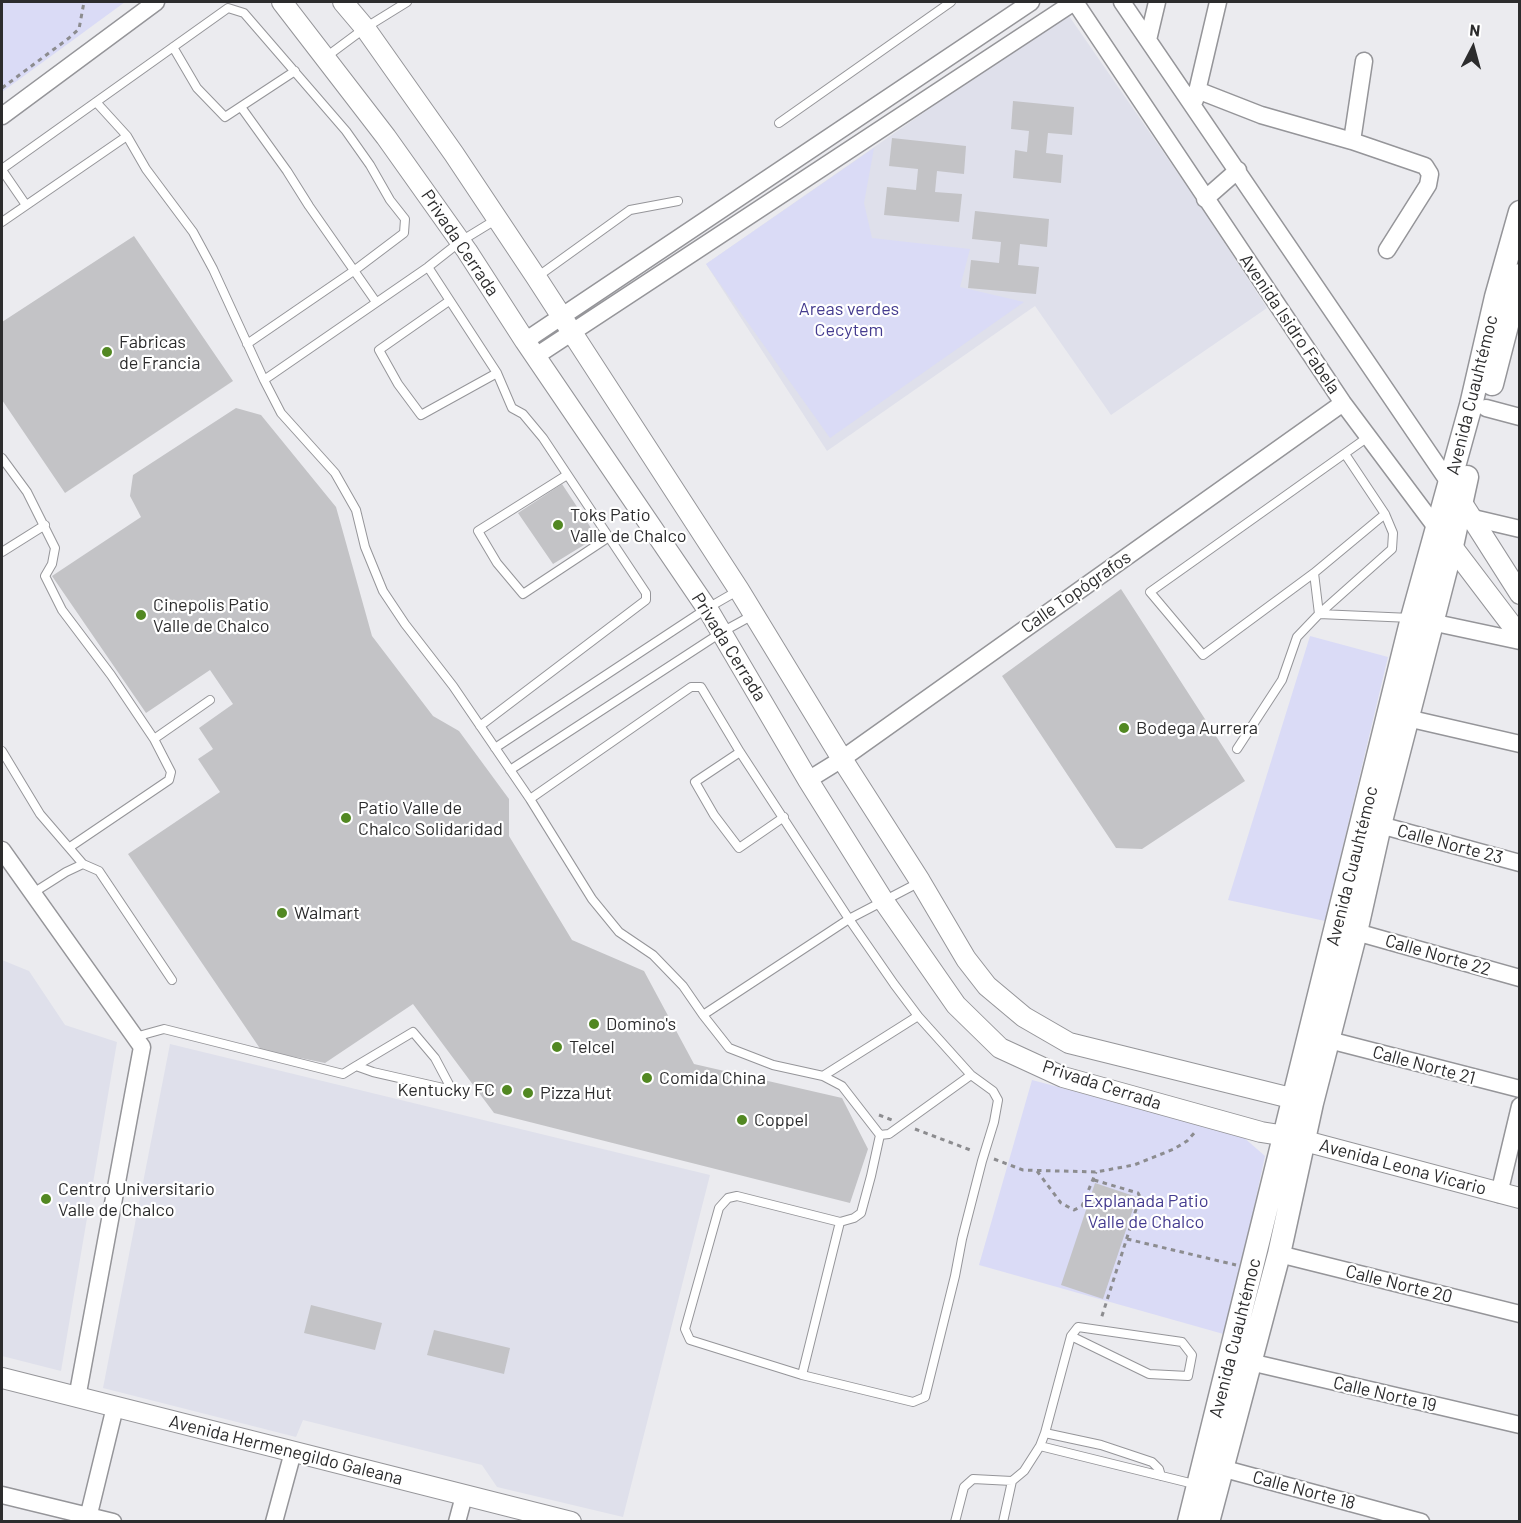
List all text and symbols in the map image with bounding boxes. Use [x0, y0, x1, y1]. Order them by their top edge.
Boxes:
north arrow [1443, 18, 1503, 78]
text: N [1469, 20, 1481, 40]
street label: Privada Cerrada [416, 186, 504, 300]
street label: Avenida Isidro Fabela [1235, 250, 1345, 398]
park label: Areas verdes Cecytem [799, 298, 899, 340]
street label: Avenida Cuauhtémoc [1442, 313, 1502, 477]
place label: Fabricas de Francia [119, 331, 200, 374]
marker: Fabricas de Francia [100, 345, 114, 359]
place label: Toks Patio Valle de Chalco [570, 504, 687, 546]
marker: Toks Patio Valle de Chalco [551, 518, 565, 532]
street label: Calle Topógrafos [1017, 546, 1135, 638]
street label: Privada Cerrada [687, 589, 771, 705]
place label: Cinepolis Patio Valle de Chalco [153, 594, 270, 636]
marker: Cinepolis Patio Valle de Chalco [134, 608, 148, 622]
place label: Bodega Aurrera [1136, 717, 1258, 739]
marker: Bodega Aurrera [1117, 721, 1131, 735]
street label: Avenida Cuauhtémoc [1322, 784, 1382, 948]
place label: Patio Valle de Chalco Solidaridad [358, 797, 503, 840]
marker: Patio Valle de Chalco Solidaridad [339, 811, 353, 825]
street label: Calle Norte 23 [1395, 820, 1505, 868]
place label: Walmart [294, 902, 360, 924]
marker: Walmart [275, 906, 289, 920]
street label: Calle Norte 22 [1383, 930, 1493, 980]
place label: Domino's [606, 1013, 676, 1035]
marker: Domino's [587, 1017, 601, 1031]
place label: Telcel [569, 1036, 615, 1058]
marker: Telcel [550, 1040, 564, 1054]
street label: Calle Norte 21 [1370, 1041, 1478, 1089]
street label: Privada Cerrada [1040, 1056, 1164, 1114]
place label: Comida China [659, 1067, 766, 1089]
marker: Comida China [640, 1071, 654, 1085]
place label: Kentucky FC [397, 1079, 495, 1101]
place label: Pizza Hut [540, 1082, 612, 1104]
marker: Kentucky FC [500, 1083, 514, 1097]
marker: Pizza Hut [521, 1086, 535, 1100]
place label: Coppel [754, 1109, 808, 1131]
marker: Coppel [735, 1113, 749, 1127]
street label: Avenida Leona Vicario [1317, 1134, 1489, 1200]
place label: Centro Universitario Valle de Chalco [58, 1178, 215, 1220]
park label: Explanada Patio Valle de Chalco [1084, 1190, 1208, 1232]
marker: Centro Universitario Valle de Chalco [39, 1192, 53, 1206]
street label: Avenida Cuauhtémoc [1205, 1256, 1265, 1420]
street label: Calle Norte 20 [1343, 1260, 1455, 1308]
street label: Calle Norte 19 [1331, 1372, 1439, 1416]
street label: Avenida Hermenegildo Galeana [167, 1410, 405, 1490]
street label: Calle Norte 18 [1250, 1466, 1358, 1514]

